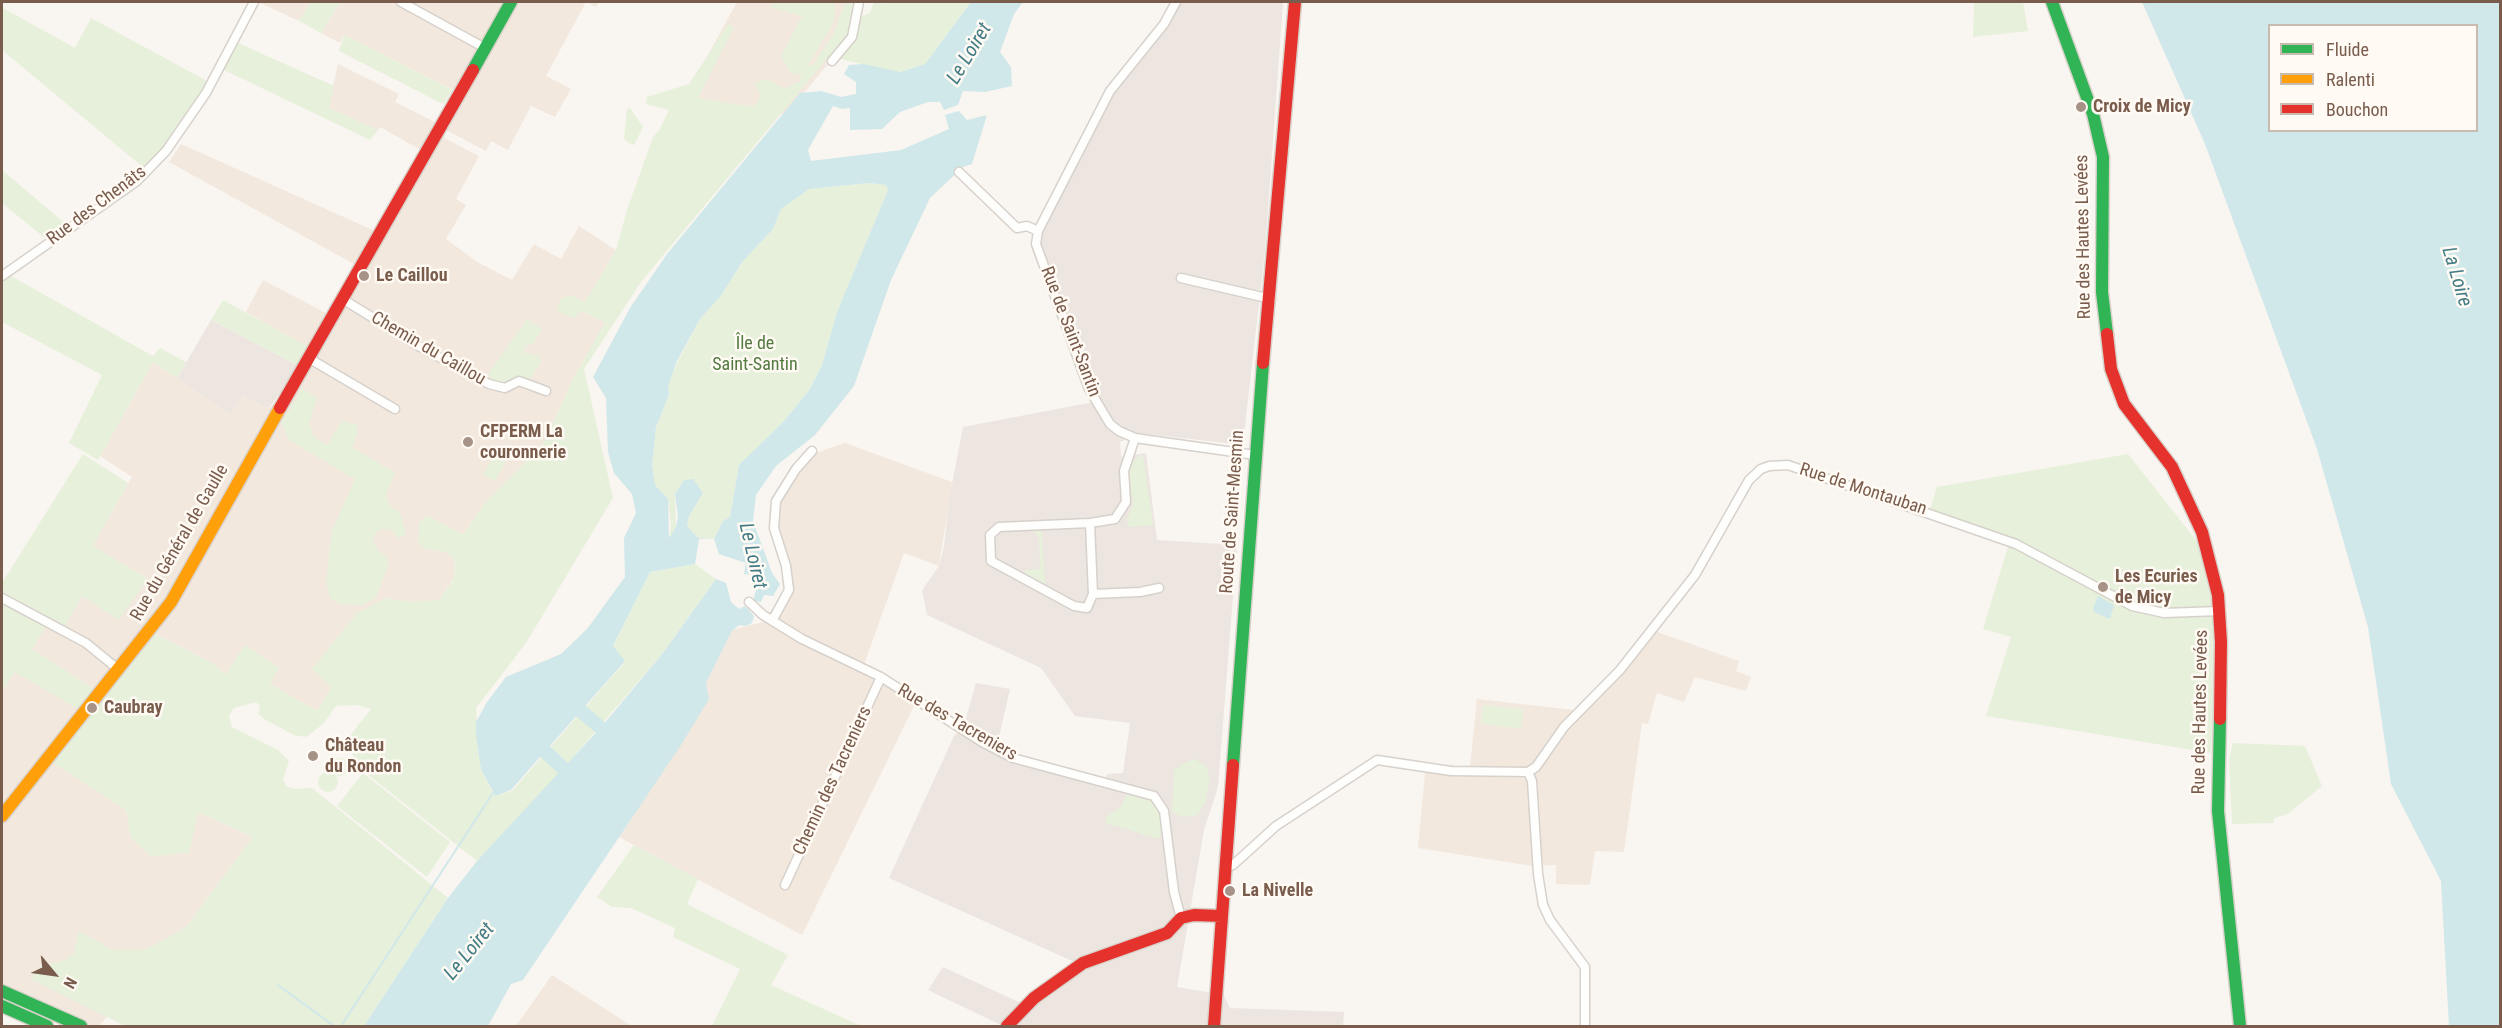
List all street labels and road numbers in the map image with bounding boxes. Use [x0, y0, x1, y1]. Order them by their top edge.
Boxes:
street label: Rue des Hautes Levées [2072, 154, 2096, 320]
street label: Rue des Chenâts [43, 162, 151, 250]
street label: Rue de Saint-Santin [1035, 264, 1105, 400]
street label: Chemin du Caillou [367, 308, 489, 390]
street label: Route de Saint-Mesmin [1217, 429, 1249, 595]
street label: Rue de Montauban [1797, 459, 1929, 521]
street label: Rue du Général de Gaulle [126, 461, 234, 625]
street label: Rue des Hautes Levées [2189, 629, 2213, 795]
street label: Rue des Tacreniers [893, 680, 1021, 766]
street label: Chemin des Tacreniers [789, 703, 877, 859]

